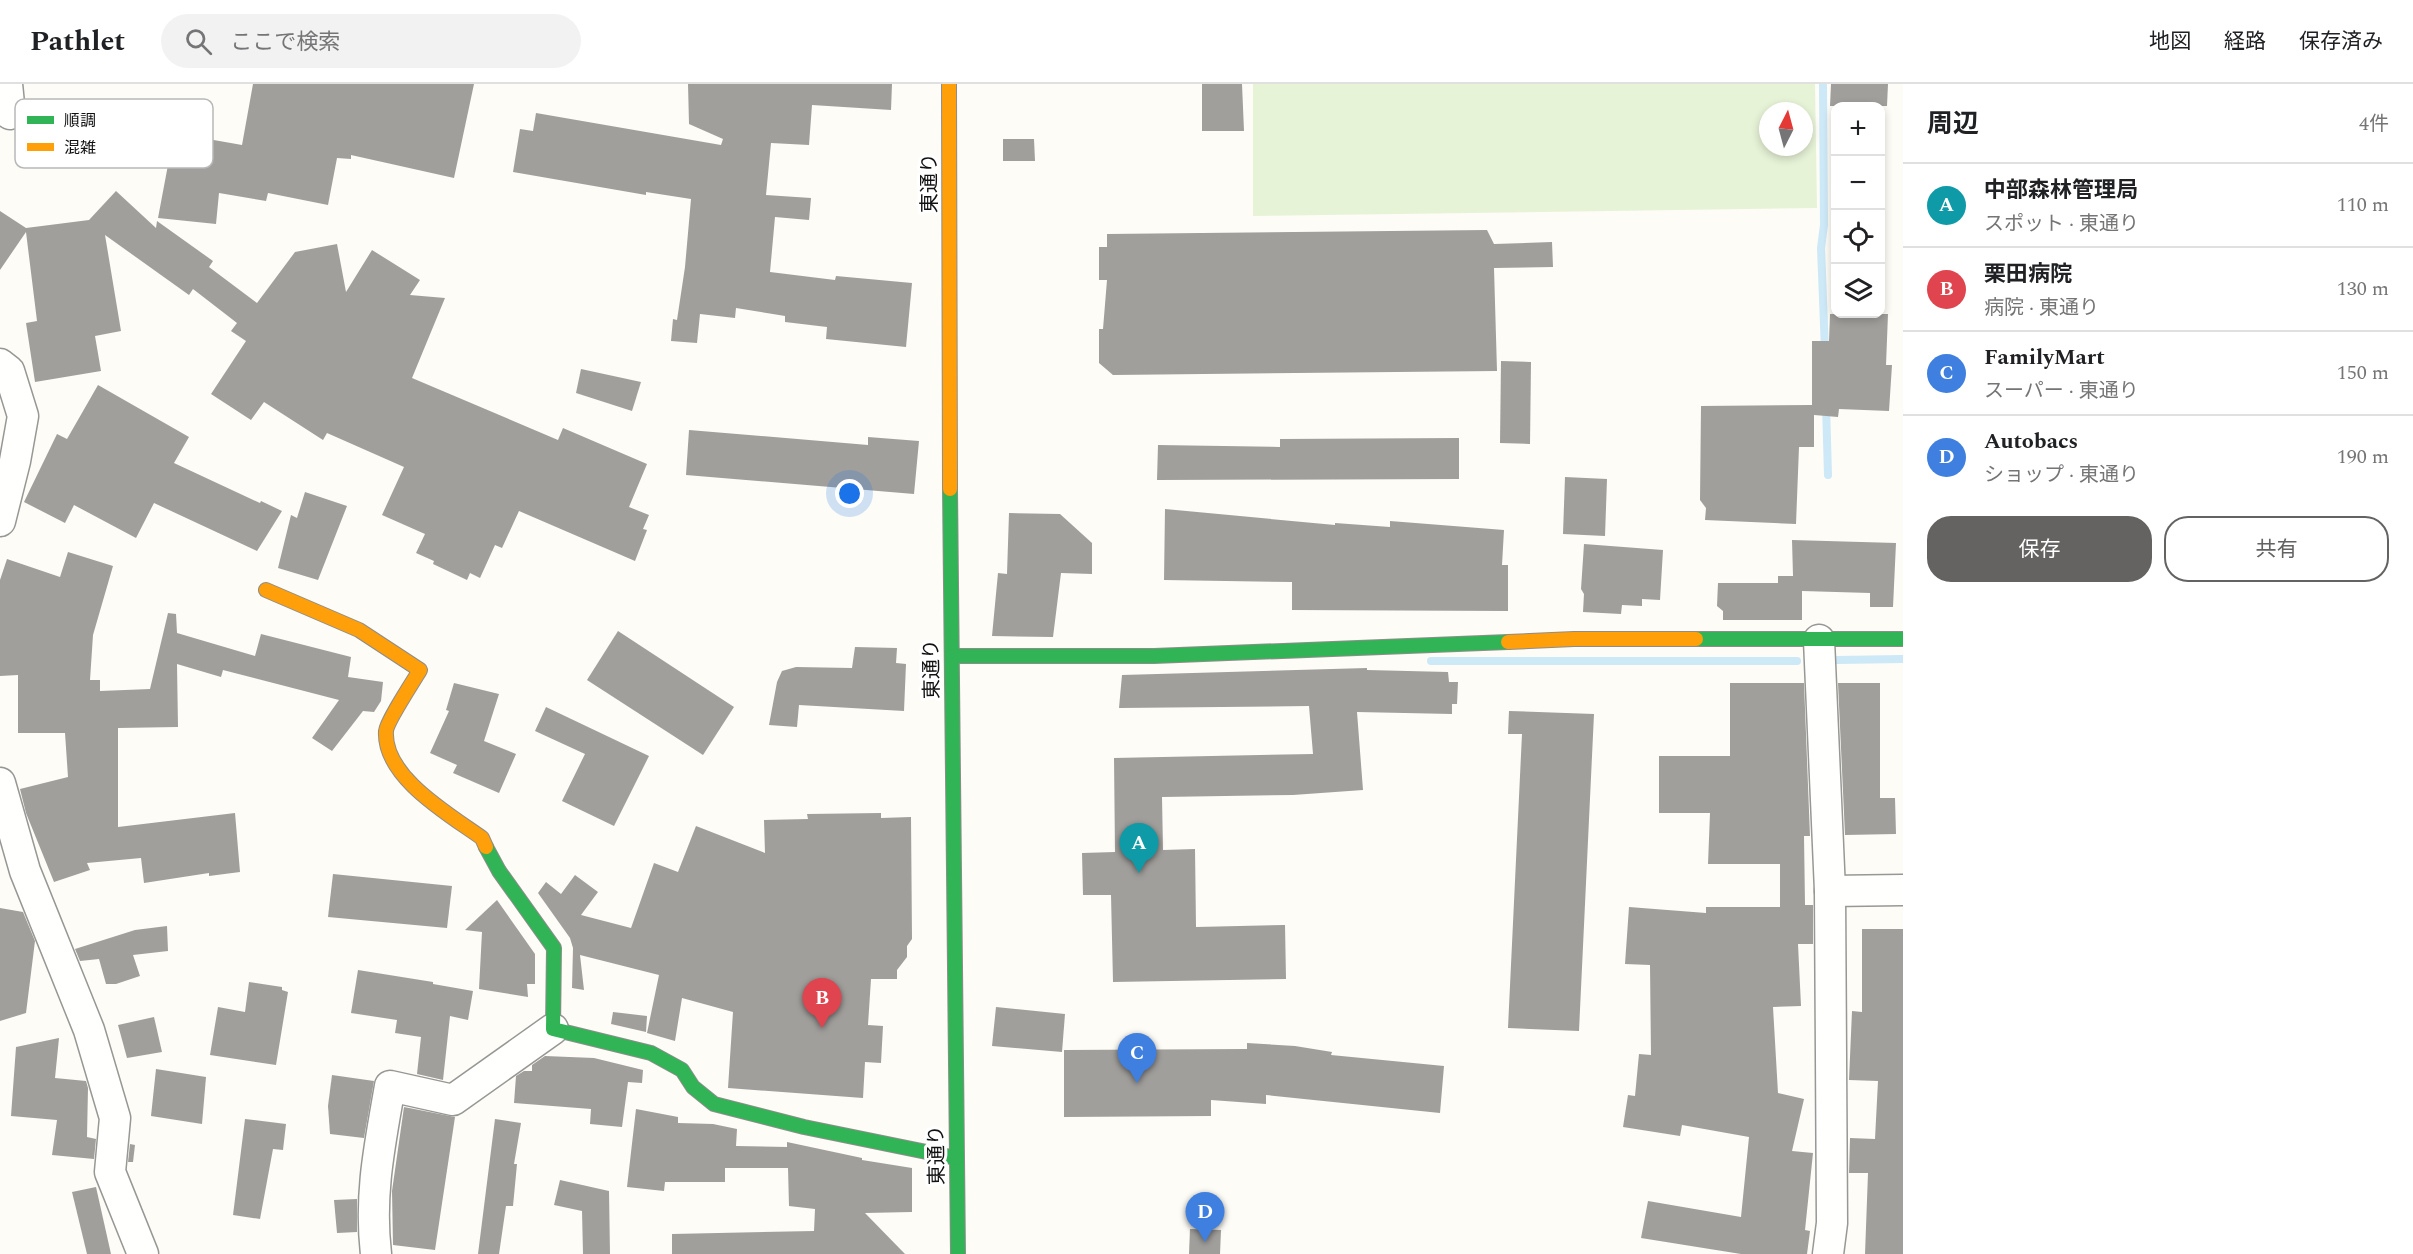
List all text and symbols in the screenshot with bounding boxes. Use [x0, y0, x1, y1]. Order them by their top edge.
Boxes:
search box [161, 14, 581, 68]
text: Pathlet [30, 20, 125, 63]
icon: search [182, 25, 215, 58]
text: ここで検索 [230, 26, 340, 59]
text: 地図 [2149, 26, 2191, 58]
text: 経路 [2224, 26, 2266, 58]
text: 保存済み [2299, 26, 2383, 58]
legend [15, 99, 213, 168]
north arrow [1759, 102, 1813, 156]
map controls [1831, 102, 1885, 318]
button: + [1831, 102, 1885, 156]
text: 周辺 [1927, 104, 1979, 144]
text: 順調 [64, 109, 96, 133]
text: 4件 [2359, 109, 2389, 139]
text: 混雑 [64, 136, 96, 160]
street label: 東通り [915, 153, 945, 213]
button: − [1831, 156, 1885, 210]
text: 中部森林管理局 [1984, 174, 2138, 207]
text: A [1939, 190, 1954, 220]
text: 110 m [2337, 190, 2389, 220]
text: スポット · 東通り [1984, 209, 2139, 239]
button: locate [1831, 210, 1885, 264]
text: 栗田病院 [1984, 258, 2072, 291]
button: layers [1831, 264, 1885, 318]
text: B [1939, 274, 1954, 304]
text: 130 m [2337, 274, 2389, 304]
text: 病院 · 東通り [1984, 293, 2099, 323]
text: FamilyMart [1984, 341, 2105, 374]
text: C [1939, 358, 1954, 388]
text: 150 m [2337, 358, 2389, 388]
text: スーパー · 東通り [1984, 376, 2139, 406]
text: Autobacs [1984, 425, 2078, 458]
text: D [1938, 442, 1955, 472]
text: 190 m [2337, 442, 2389, 472]
text: ショップ · 東通り [1984, 460, 2139, 490]
your location [835, 479, 864, 508]
button: 保存 [1927, 516, 2152, 582]
button: 共有 [2164, 516, 2389, 582]
street label: 東通り [916, 639, 948, 699]
pin: A [1120, 824, 1158, 873]
pin: B [802, 978, 842, 1028]
pin: C [1118, 1034, 1156, 1083]
street label: 東通り [921, 1125, 953, 1185]
pin: D [1186, 1192, 1224, 1242]

